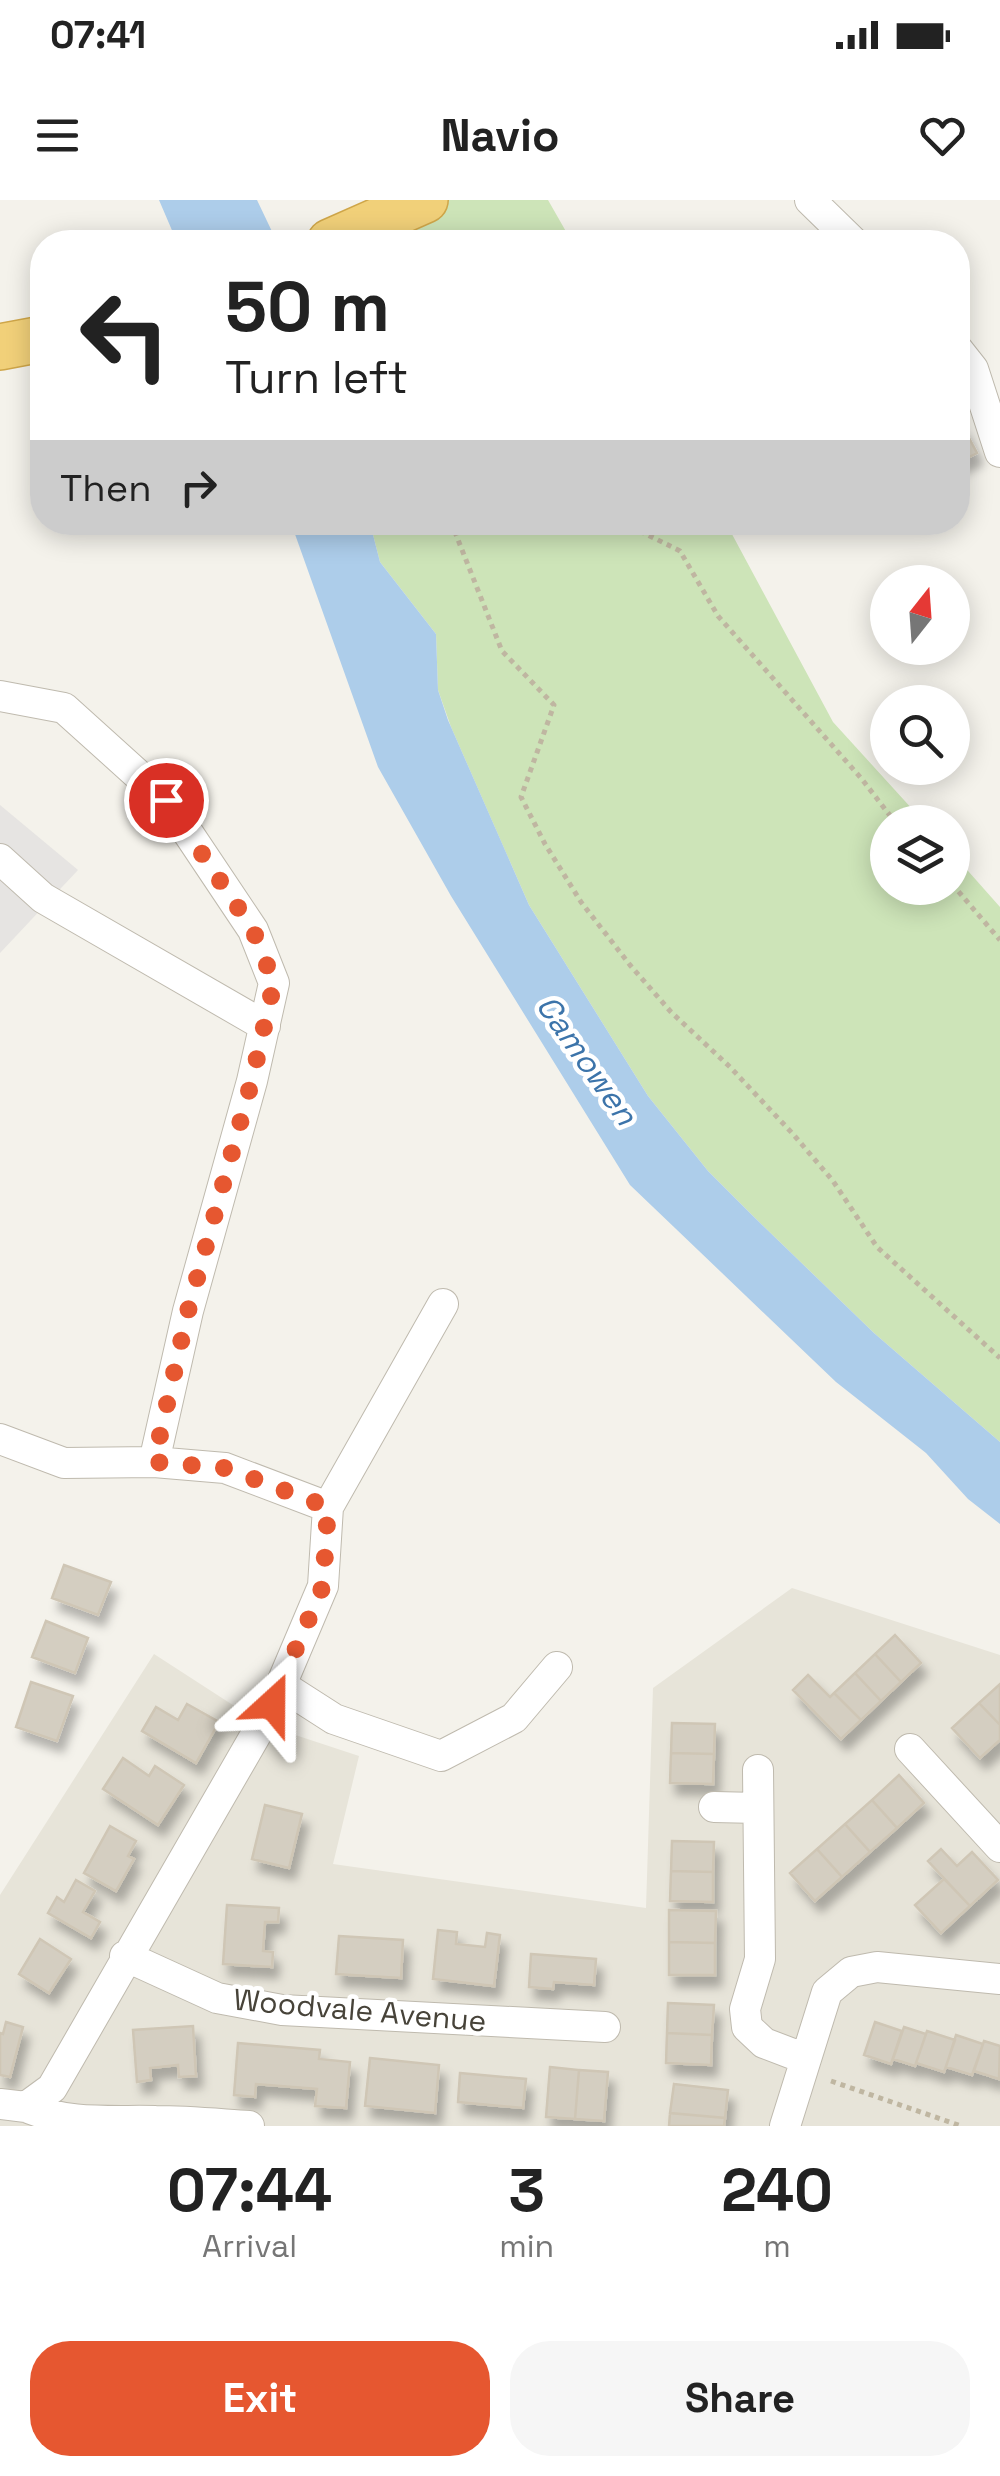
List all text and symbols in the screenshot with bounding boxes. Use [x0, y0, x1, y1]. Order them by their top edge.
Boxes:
text: 07:41 [50, 11, 146, 59]
text: Navio [440, 107, 560, 164]
icon: menu [30, 108, 85, 163]
icon: heart [915, 108, 970, 163]
text: 50 m [225, 262, 390, 351]
icon: left [60, 270, 190, 400]
text: Turn left [225, 349, 408, 406]
icon: right [171, 460, 226, 515]
text: Then [60, 464, 151, 512]
north arrow [870, 565, 970, 665]
map controls [870, 565, 970, 905]
button: search [870, 685, 970, 785]
pin [124, 758, 209, 843]
icon: arrive [139, 773, 194, 828]
button: layers [870, 805, 970, 905]
water label: Camowen [528, 987, 647, 1134]
position arrow [220, 1652, 324, 1756]
street label: Woodvale Avenue [232, 1980, 488, 2040]
text: 07:44 [167, 2152, 332, 2229]
text: 3 [508, 2152, 545, 2229]
text: 240 [721, 2152, 833, 2229]
text: Arrival [202, 2226, 297, 2266]
text: min [499, 2226, 554, 2266]
text: m [763, 2226, 791, 2266]
button: Exit [30, 2341, 490, 2456]
button: Share [510, 2341, 970, 2456]

